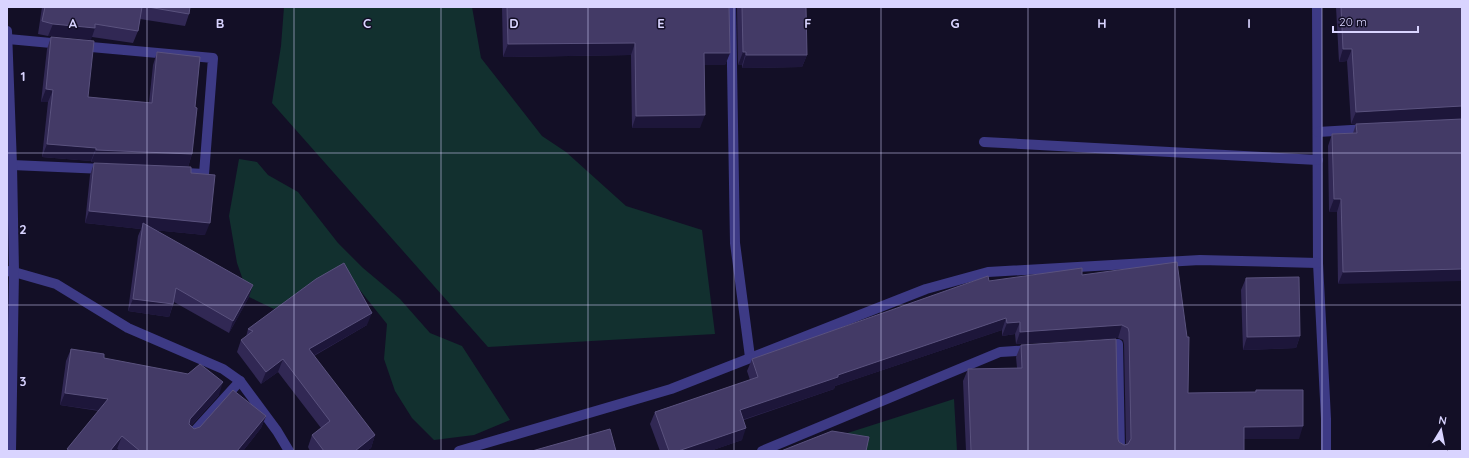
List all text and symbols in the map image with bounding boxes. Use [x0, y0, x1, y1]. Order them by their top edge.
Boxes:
scale bar [1333, 8, 1418, 34]
text: 20 m [1339, 14, 1367, 29]
text: A [69, 15, 78, 31]
text: B [216, 15, 224, 31]
text: C [363, 15, 371, 31]
text: D [509, 15, 519, 31]
text: E [657, 15, 665, 31]
text: F [804, 15, 812, 31]
text: G [950, 15, 960, 31]
text: H [1097, 15, 1107, 31]
text: I [1247, 15, 1251, 31]
text: 1 [20, 68, 26, 84]
text: 2 [19, 221, 27, 237]
text: 3 [20, 373, 27, 389]
north arrow [1421, 410, 1461, 450]
text: N [1438, 413, 1448, 428]

